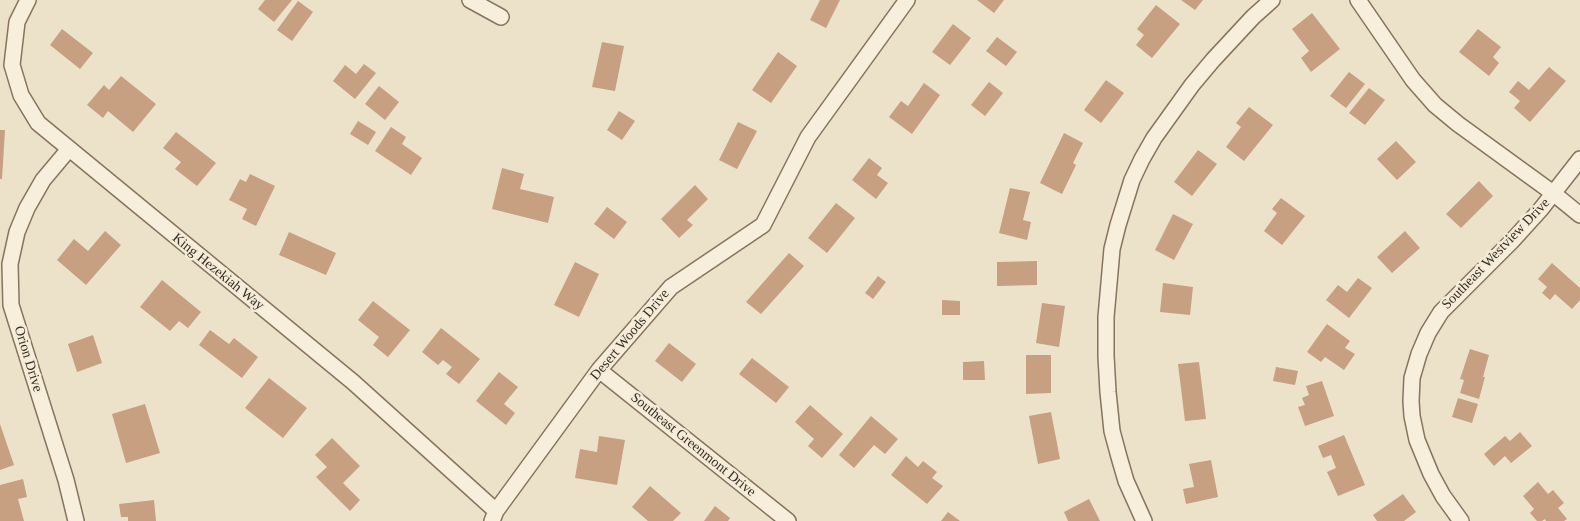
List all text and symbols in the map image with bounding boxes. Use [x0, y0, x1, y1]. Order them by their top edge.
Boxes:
street label: Southeast Westview Drive [1438, 195, 1554, 313]
street label: King Hezekiah Way [169, 230, 267, 314]
street label: Desert Woods Drive [587, 286, 673, 384]
street label: Orion Drive [10, 324, 46, 394]
street label: Southeast Greenmont Drive [627, 389, 759, 501]

